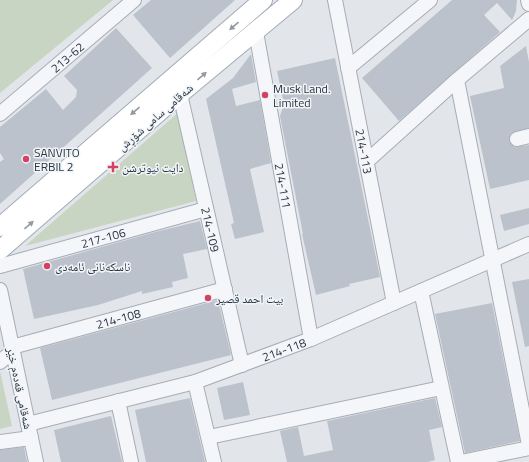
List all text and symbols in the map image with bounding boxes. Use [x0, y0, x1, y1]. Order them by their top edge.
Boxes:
one-way arrow [228, 21, 239, 30]
street label: 213-62 [46, 37, 88, 77]
one-way arrow [197, 72, 208, 81]
street label: شەقامی سامی شۆڕش [113, 78, 198, 156]
place label: Musk Land. Limited [273, 79, 331, 112]
marker: Musk Land. Limited [260, 90, 270, 100]
one-way arrow [130, 106, 141, 115]
street label: 214-113 [351, 127, 378, 175]
place label: SANVITO ERBIL 2 [34, 143, 80, 176]
marker: SANVITO ERBIL 2 [21, 154, 31, 164]
place label: دايت نيوترشن [122, 158, 184, 177]
marker: دايت نيوترشن [107, 161, 119, 173]
street label: 214-111 [270, 161, 297, 210]
street label: 214-109 [197, 205, 225, 254]
one-way arrow [25, 221, 34, 230]
street label: 217-106 [79, 222, 128, 253]
place label: ناسکەنانی ئامەدی [55, 257, 130, 276]
marker: ناسکەنانی ئامەدی [42, 261, 52, 271]
place label: بيت احمد قصير [215, 289, 283, 308]
marker: بيت احمد قصير [203, 293, 213, 303]
street label: 214-108 [94, 303, 143, 333]
street label: 214-118 [259, 332, 309, 366]
street label: شەقامی قەدەم خێر [2, 344, 38, 431]

